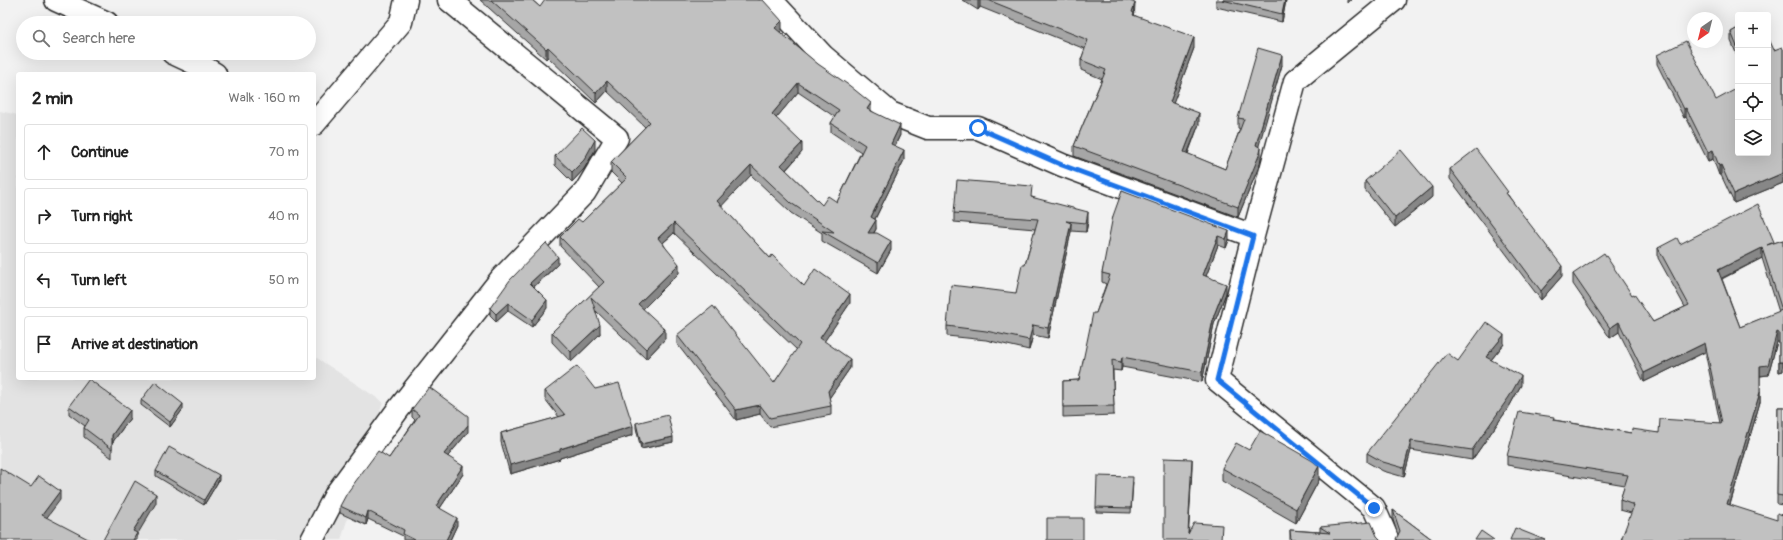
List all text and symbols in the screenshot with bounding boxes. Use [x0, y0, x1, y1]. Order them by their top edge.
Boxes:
north arrow [1687, 12, 1723, 48]
map controls [1735, 12, 1771, 156]
button: + [1735, 12, 1771, 48]
search box [16, 16, 316, 60]
icon: search [30, 27, 52, 49]
text: Search here [62, 29, 135, 48]
button: − [1735, 48, 1771, 84]
button: locate [1735, 84, 1771, 120]
text: 2 min [32, 88, 73, 109]
text: Walk · 160 m [229, 90, 300, 106]
route start [969, 119, 987, 137]
button: layers [1735, 120, 1771, 156]
icon: ahead [33, 141, 55, 163]
text: Continue [71, 143, 129, 162]
text: 70 m [269, 144, 299, 160]
icon: right [33, 205, 55, 227]
text: Turn right [71, 207, 132, 226]
text: 40 m [268, 208, 299, 224]
icon: left [33, 269, 55, 291]
text: Turn left [71, 271, 127, 290]
text: 50 m [269, 272, 299, 288]
icon: arrive [33, 333, 55, 355]
text: Arrive at destination [71, 335, 198, 354]
route end [1365, 499, 1383, 517]

